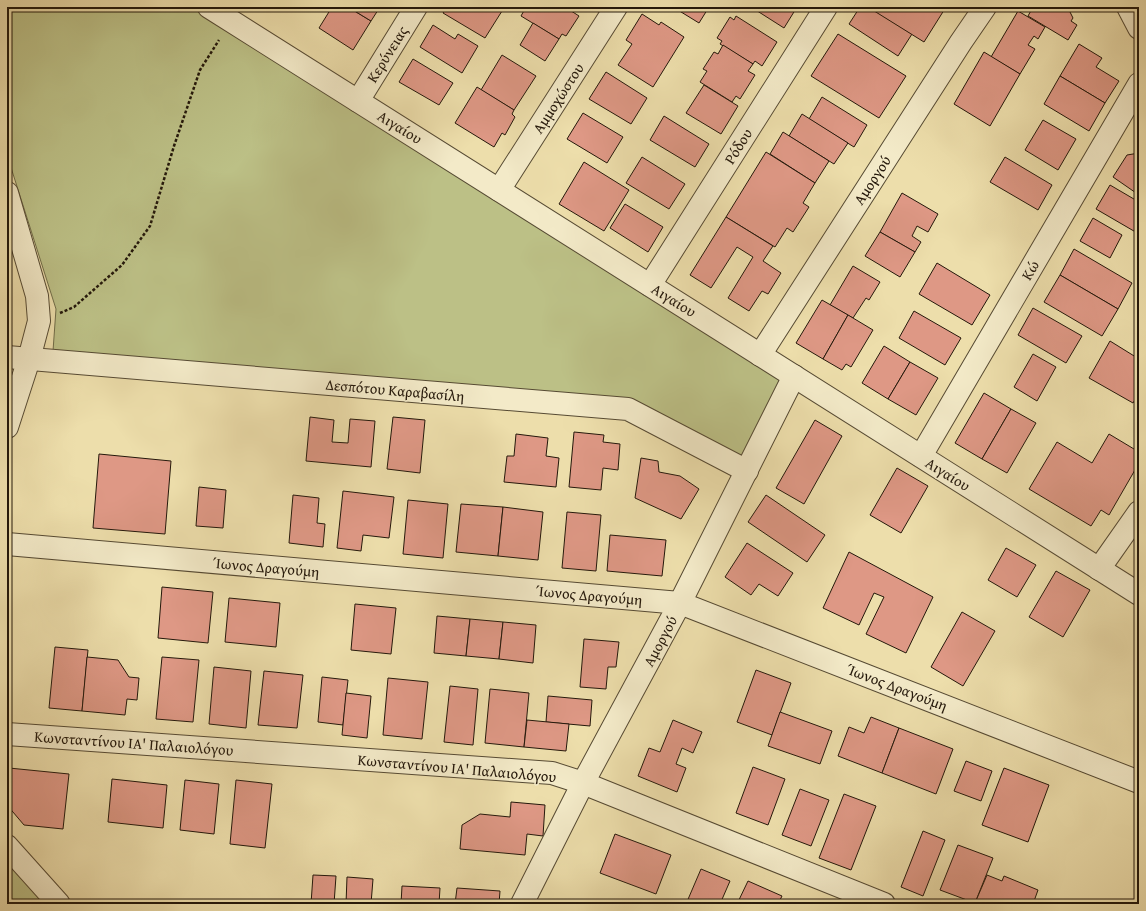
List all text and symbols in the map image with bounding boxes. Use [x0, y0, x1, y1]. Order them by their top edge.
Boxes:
street label: Κερύνειας [361, 21, 413, 86]
street label: Αμμοχώστου [527, 58, 589, 137]
street label: Αιγαίου [374, 105, 426, 149]
street label: Ρόδου [719, 124, 757, 168]
street label: Αμοργού [848, 151, 896, 209]
street label: Κώ [1016, 256, 1044, 284]
street label: Αιγαίου [648, 278, 700, 322]
street label: Δεσπότου Καραβασίλη [325, 373, 465, 407]
street label: Αιγαίου [922, 452, 974, 496]
street label: Ίωνος Δραγούμη [212, 552, 320, 582]
street label: Ίωνος Δραγούμη [535, 580, 643, 610]
street label: Αμοργού [638, 612, 682, 670]
street label: Ίωνος Δραγούμη [843, 658, 951, 716]
street label: Κωνσταντίνου ΙΑ' Παλαιολόγου [34, 726, 234, 760]
street label: Κωνσταντίνου ΙΑ' Παλαιολόγου [357, 749, 557, 787]

